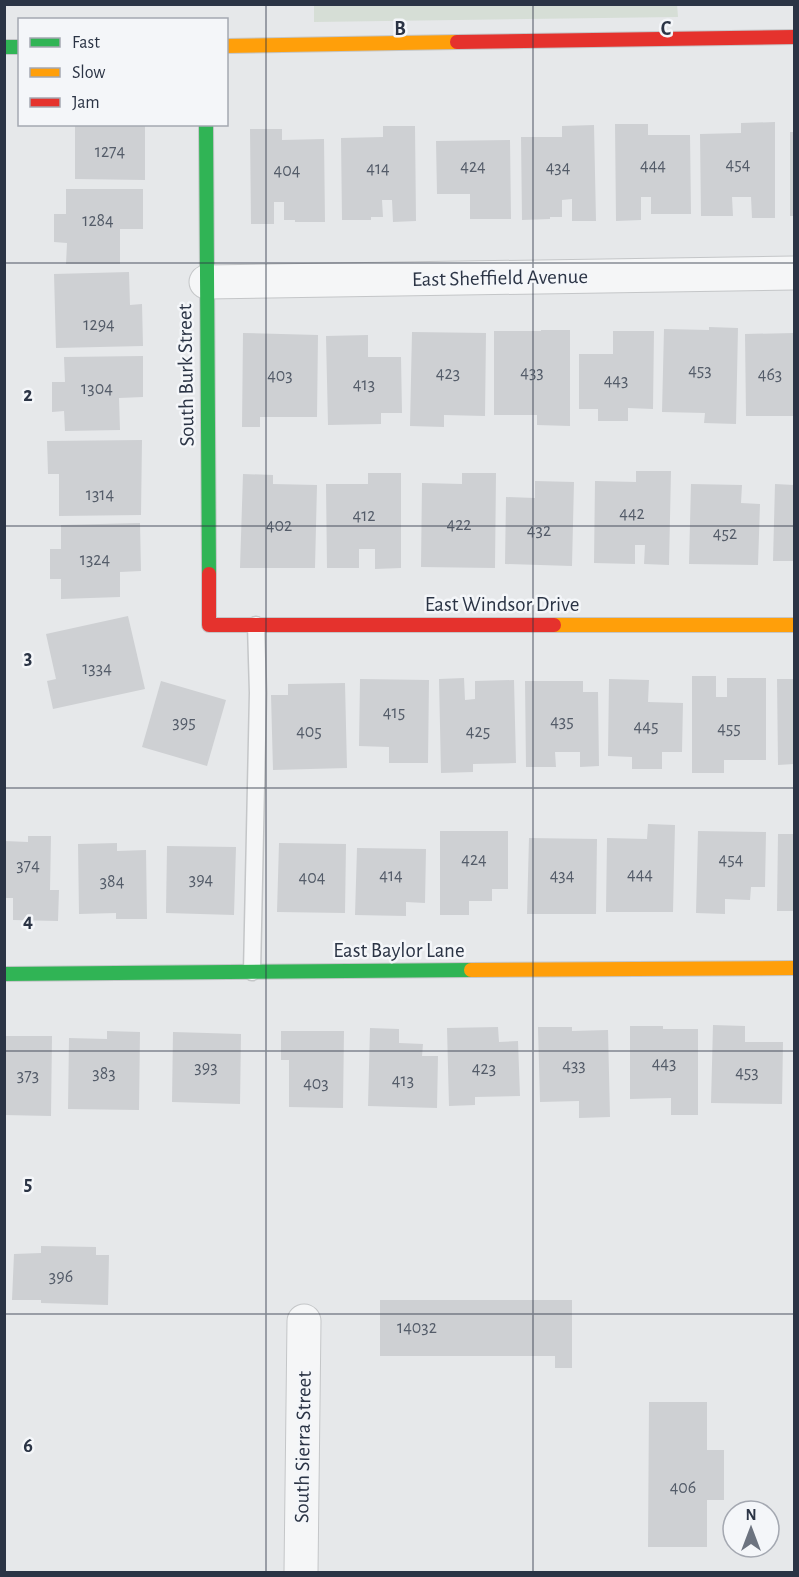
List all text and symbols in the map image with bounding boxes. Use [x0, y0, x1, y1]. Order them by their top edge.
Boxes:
legend [18, 18, 228, 126]
text: B [394, 19, 406, 39]
text: C [661, 19, 672, 39]
text: Fast [72, 34, 100, 52]
text: Slow [72, 64, 105, 82]
text: Jam [72, 94, 100, 112]
house number: 1274 [95, 143, 126, 161]
house number: 454 [726, 156, 751, 174]
house number: 444 [640, 157, 666, 175]
house number: 424 [460, 158, 486, 176]
house number: 434 [546, 159, 571, 177]
house number: 414 [366, 160, 390, 178]
house number: 404 [274, 162, 301, 180]
house number: 1284 [82, 212, 114, 230]
street label: East Sheffield Avenue [412, 266, 588, 290]
street label: South Burk Street [174, 303, 198, 447]
house number: 1294 [83, 316, 115, 334]
house number: 453 [688, 362, 712, 380]
house number: 433 [520, 364, 544, 382]
house number: 423 [436, 365, 460, 383]
house number: 463 [758, 366, 782, 384]
house number: 403 [267, 367, 293, 385]
house number: 443 [604, 372, 628, 390]
house number: 413 [353, 376, 375, 394]
house number: 1304 [81, 380, 113, 398]
text: 2 [23, 385, 33, 405]
house number: 1314 [86, 486, 115, 504]
house number: 442 [619, 505, 645, 523]
house number: 412 [352, 507, 376, 525]
house number: 422 [446, 516, 472, 534]
house number: 402 [266, 517, 292, 535]
house number: 432 [527, 522, 551, 540]
house number: 452 [713, 525, 737, 543]
house number: 1324 [80, 551, 111, 569]
street label: East Windsor Drive [425, 594, 579, 615]
text: 3 [24, 648, 32, 668]
house number: 1334 [82, 660, 112, 678]
house number: 415 [383, 704, 405, 722]
house number: 435 [550, 713, 574, 731]
house number: 395 [172, 714, 196, 732]
house number: 445 [634, 718, 658, 736]
house number: 455 [717, 720, 741, 738]
house number: 405 [296, 723, 322, 741]
house number: 425 [466, 723, 490, 741]
house number: 424 [461, 851, 487, 869]
house number: 454 [719, 851, 744, 869]
house number: 374 [16, 857, 40, 875]
house number: 444 [627, 866, 653, 884]
house number: 414 [379, 867, 403, 885]
house number: 434 [550, 867, 575, 885]
house number: 404 [299, 869, 326, 887]
house number: 394 [189, 871, 214, 889]
house number: 384 [100, 873, 125, 891]
text: 4 [23, 911, 33, 931]
street label: East Baylor Lane [333, 940, 465, 961]
house number: 443 [652, 1055, 676, 1073]
house number: 433 [562, 1057, 586, 1075]
house number: 393 [194, 1059, 218, 1077]
house number: 423 [472, 1060, 496, 1078]
house number: 453 [735, 1064, 759, 1082]
house number: 383 [92, 1065, 116, 1083]
house number: 373 [17, 1067, 39, 1085]
house number: 413 [392, 1072, 414, 1090]
house number: 403 [303, 1075, 329, 1093]
text: 5 [24, 1174, 32, 1194]
house number: 396 [49, 1268, 73, 1286]
house number: 14032 [397, 1319, 437, 1337]
street label: South Sierra Street [291, 1370, 315, 1523]
text: 6 [23, 1436, 33, 1456]
house number: 406 [670, 1479, 696, 1497]
north arrow [721, 1499, 781, 1559]
text: N [745, 1507, 757, 1523]

